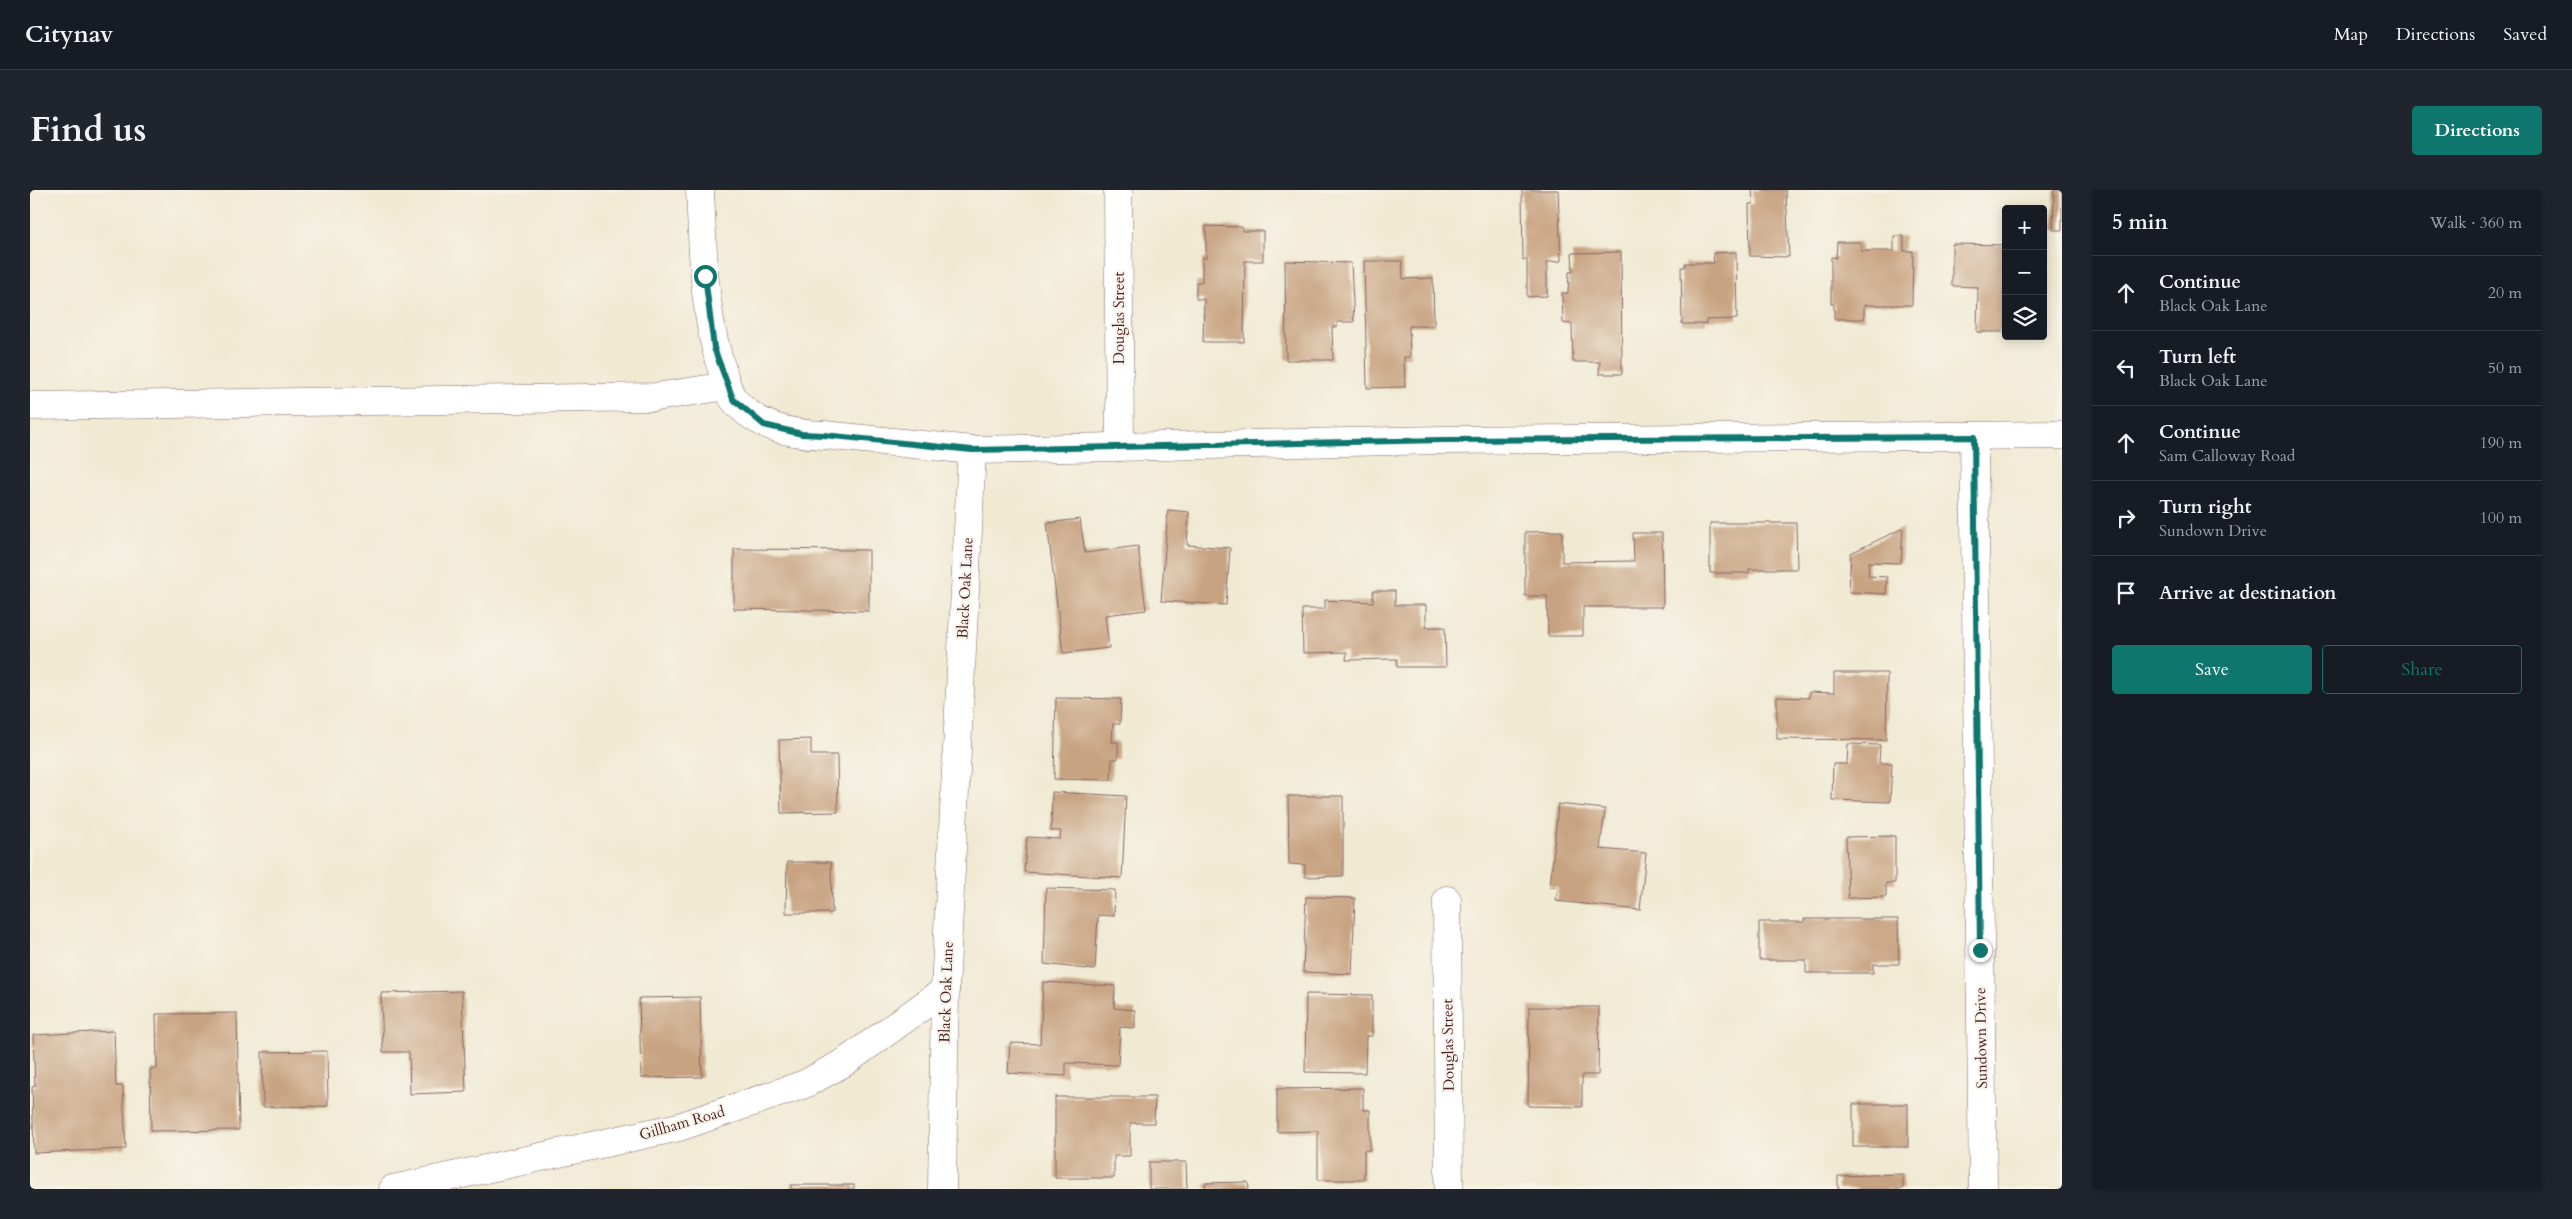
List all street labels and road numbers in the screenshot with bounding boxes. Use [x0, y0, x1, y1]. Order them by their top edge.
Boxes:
street label: Douglas Street [1109, 272, 1129, 364]
street label: Black Oak Lane [952, 536, 978, 639]
street label: Black Oak Lane [934, 941, 958, 1043]
street label: Sundown Drive [1970, 987, 1992, 1089]
street label: Douglas Street [1437, 998, 1459, 1091]
street label: Gillham Road [637, 1101, 727, 1145]

